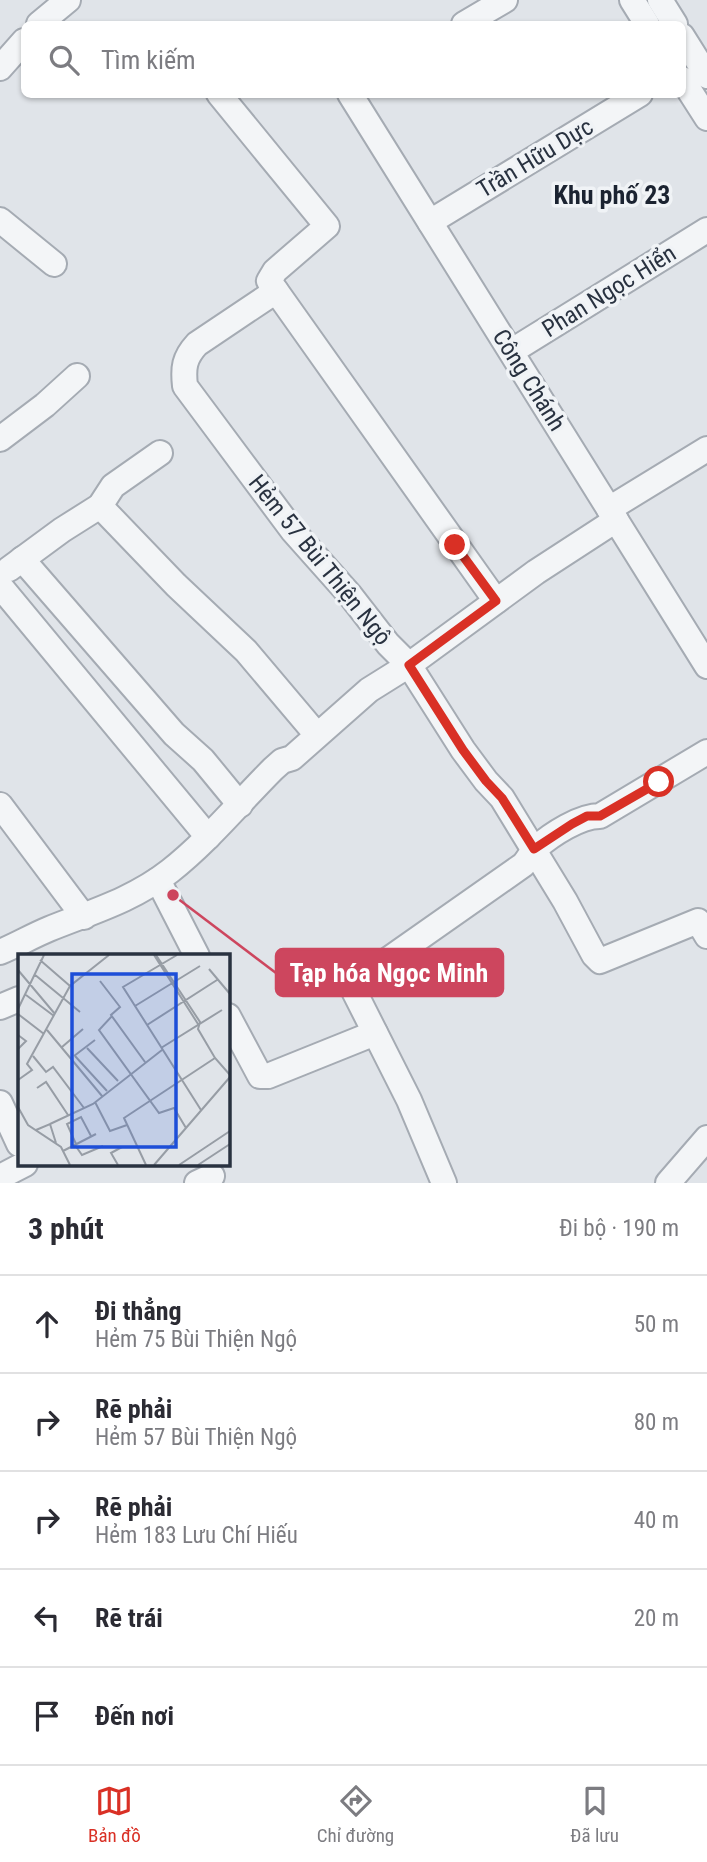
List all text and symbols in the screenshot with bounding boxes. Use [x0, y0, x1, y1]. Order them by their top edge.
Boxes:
search box [21, 21, 686, 98]
icon: search [45, 41, 83, 79]
text: Tìm kiếm [101, 45, 196, 75]
street label: Trần Hữu Dực [472, 112, 598, 204]
district label: Khu phố 23 [554, 180, 670, 210]
street label: Phan Ngọc Hiển [537, 239, 681, 343]
street label: Công Chánh [487, 324, 571, 436]
street label: Hẻm 57 Bùi Thiện Ngộ [243, 469, 397, 651]
route end [439, 529, 470, 560]
route start [643, 766, 674, 797]
callout: Tạp hóa Ngọc Minh [276, 949, 503, 996]
inset map [18, 954, 229, 1166]
text: Tạp hóa Ngọc Minh [290, 958, 488, 988]
text: 3 phút [28, 1211, 104, 1246]
text: Đi bộ · 190 m [559, 1215, 679, 1242]
text: Đi thẳng [95, 1296, 182, 1326]
icon: ahead [28, 1305, 66, 1343]
text: 50 m [634, 1311, 679, 1338]
text: Hẻm 75 Bùi Thiện Ngộ [95, 1326, 297, 1353]
text: Rẽ phải [95, 1394, 172, 1424]
icon: right [28, 1403, 66, 1441]
text: 80 m [634, 1409, 679, 1436]
text: Hẻm 57 Bùi Thiện Ngộ [95, 1424, 297, 1451]
text: Rẽ phải [95, 1492, 172, 1522]
icon: right [28, 1501, 66, 1539]
text: 40 m [634, 1507, 679, 1534]
text: Hẻm 183 Lưu Chí Hiếu [95, 1522, 298, 1549]
icon: left [28, 1599, 66, 1637]
text: Rẽ trái [95, 1603, 163, 1633]
text: 20 m [634, 1605, 679, 1632]
icon: arrive [28, 1697, 66, 1735]
text: Đến nơi [95, 1701, 174, 1731]
tab: Bản đồ [88, 1782, 141, 1847]
tab: Chỉ đường [317, 1782, 394, 1847]
tab: Đã lưu [570, 1782, 619, 1847]

